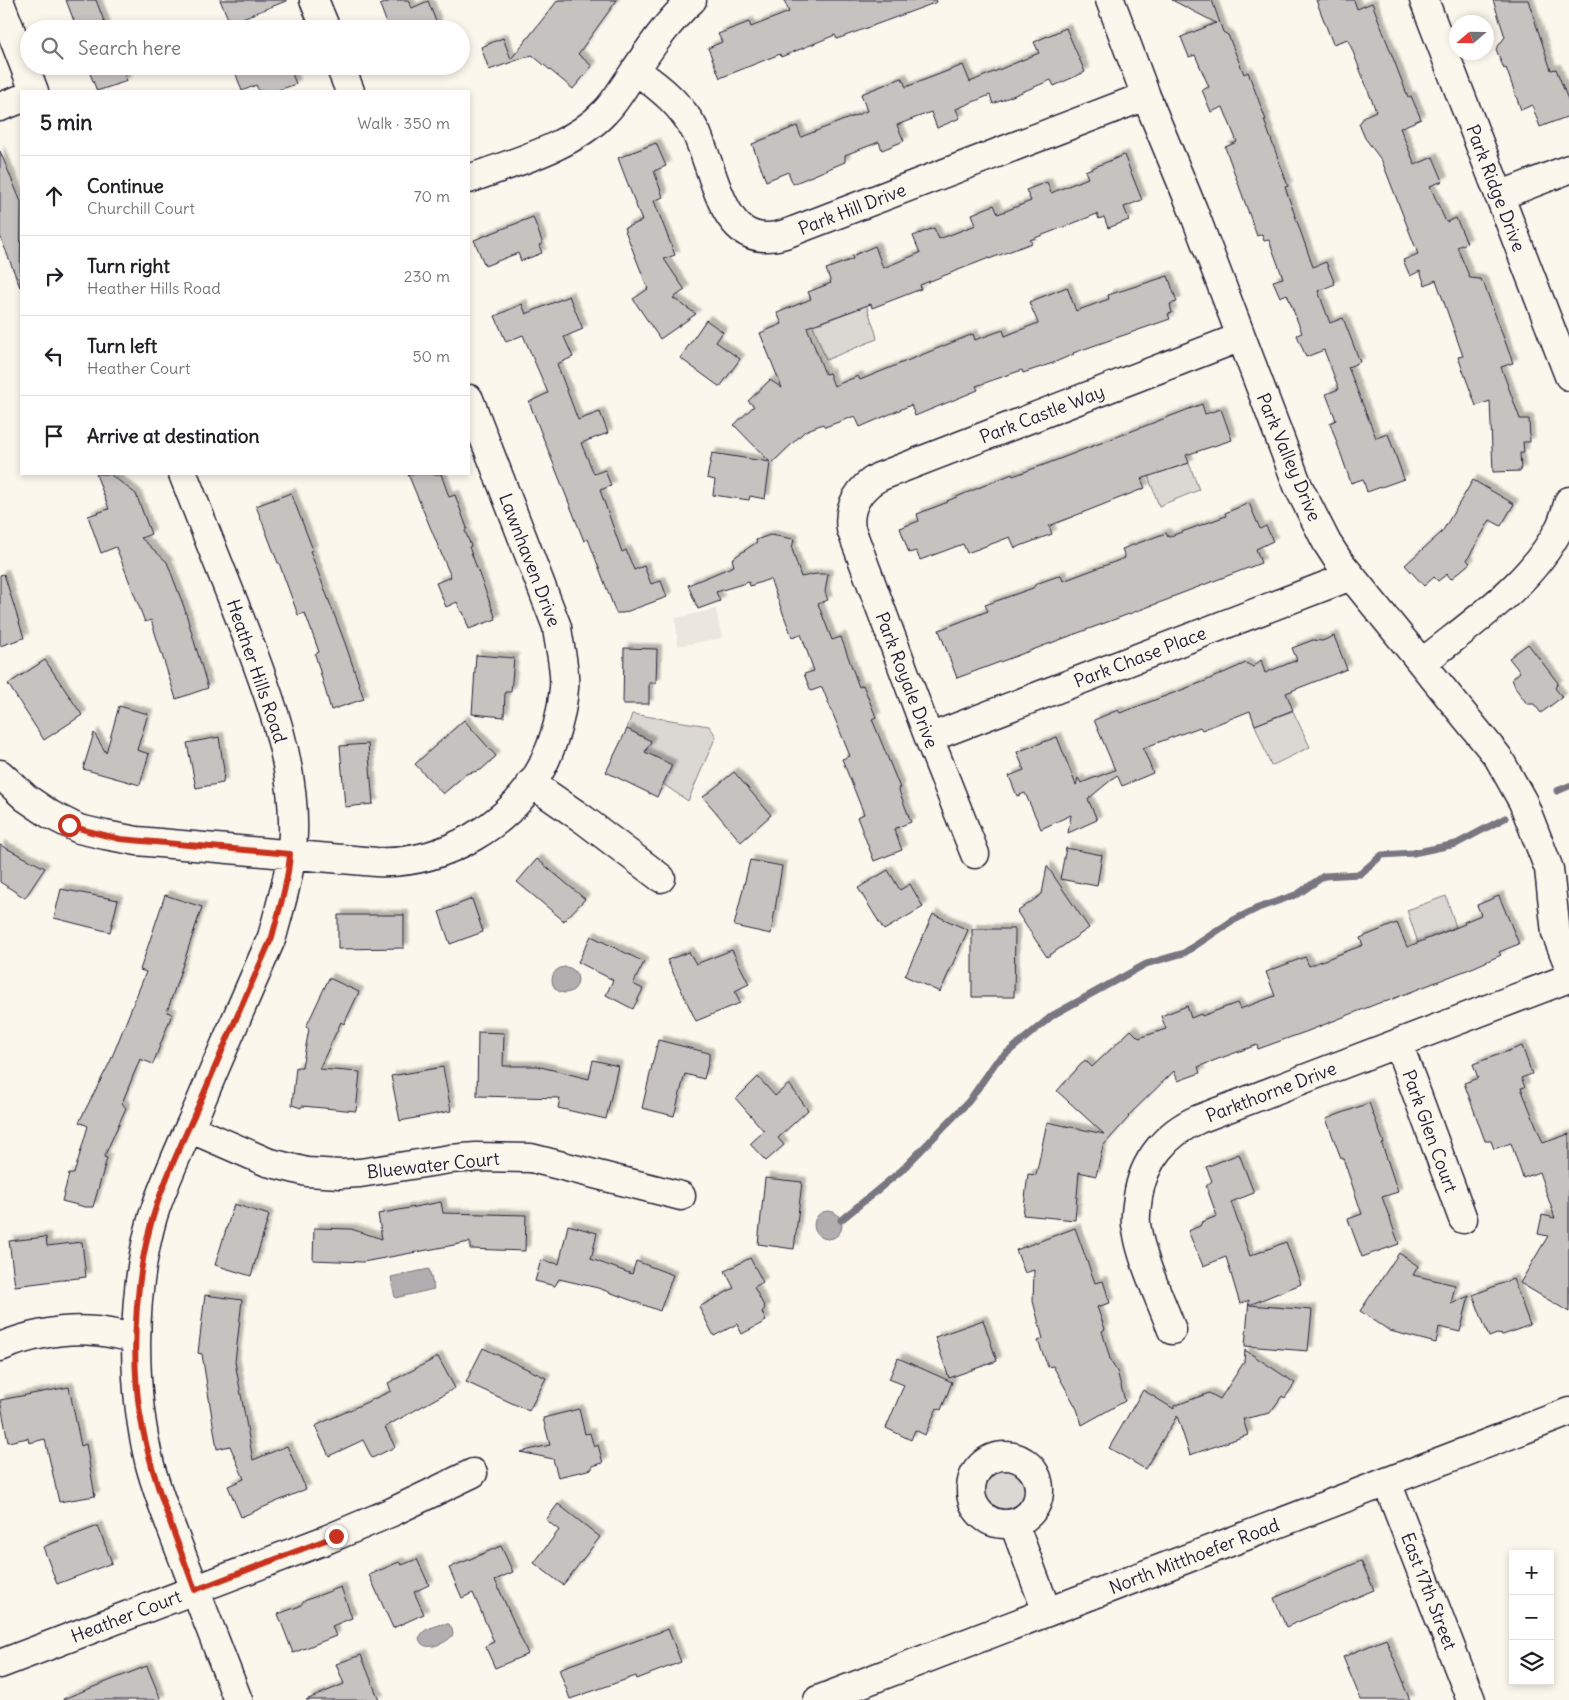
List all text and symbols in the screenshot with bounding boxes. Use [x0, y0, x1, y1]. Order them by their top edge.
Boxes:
north arrow [1449, 15, 1494, 60]
search box [20, 20, 470, 75]
icon: search [38, 34, 66, 62]
text: Search here [78, 36, 181, 60]
text: 5 min [40, 109, 92, 136]
text: Walk · 350 m [357, 113, 450, 133]
street label: Park Ridge Drive [1461, 121, 1531, 255]
text: Continue [87, 174, 164, 198]
street label: Park Hill Drive [795, 178, 909, 240]
icon: ahead [40, 182, 68, 210]
text: 70 m [414, 186, 450, 206]
text: Churchill Court [87, 198, 195, 218]
text: Turn right [87, 254, 170, 278]
icon: right [40, 262, 68, 290]
text: 230 m [404, 266, 450, 286]
text: Heather Hills Road [87, 278, 221, 298]
text: Turn left [87, 334, 157, 358]
icon: left [40, 342, 68, 370]
text: 50 m [412, 346, 450, 366]
text: Heather Court [87, 358, 190, 378]
street label: Park Castle Way [976, 380, 1108, 448]
street label: Park Valley Drive [1252, 389, 1326, 525]
icon: arrive [40, 422, 68, 450]
text: Arrive at destination [87, 424, 260, 448]
street label: Lawnhaven Drive [494, 490, 566, 630]
street label: Heather Hills Road [222, 596, 292, 746]
street label: Park Royale Drive [870, 609, 944, 751]
street label: Park Chase Place [1071, 621, 1209, 693]
route start [58, 814, 81, 837]
street label: Parkthorne Drive [1202, 1057, 1340, 1127]
street label: Park Glen Court [1397, 1067, 1463, 1195]
street label: Bluewater Court [366, 1147, 500, 1183]
street label: North Mitthoefer Road [1106, 1513, 1283, 1599]
route end [325, 1525, 348, 1548]
street label: East 17th Street [1396, 1529, 1462, 1653]
map controls [1509, 1550, 1554, 1685]
button: + [1509, 1550, 1554, 1595]
street label: Heather Court [68, 1584, 184, 1648]
button: − [1509, 1595, 1554, 1640]
button: layers [1509, 1640, 1554, 1685]

